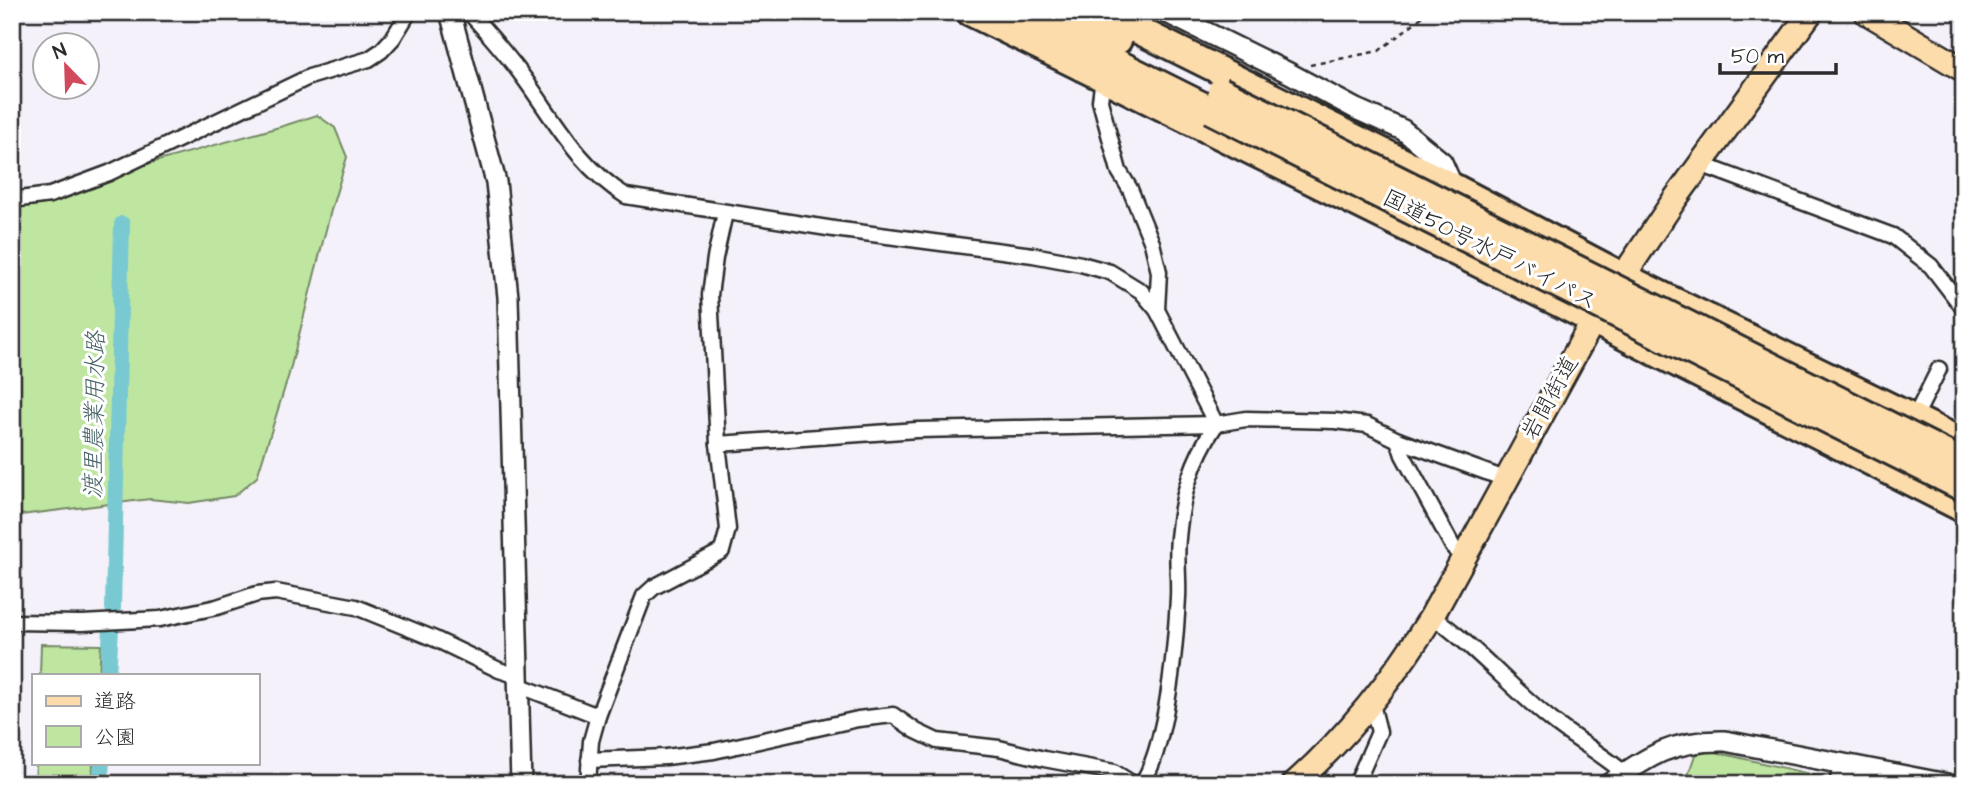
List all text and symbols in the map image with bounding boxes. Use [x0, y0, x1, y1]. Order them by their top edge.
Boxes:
north arrow [32, 32, 102, 102]
scale bar [1720, 32, 1836, 76]
text: N [49, 37, 71, 66]
text: 50 m [1731, 42, 1785, 71]
street label: 国道50号水戸バイパス [1377, 182, 1603, 318]
water label: 渡里農業用水路 [77, 329, 113, 499]
street label: 岩間街道 [1514, 350, 1586, 446]
legend [32, 674, 259, 764]
text: 道路 [94, 687, 136, 716]
text: 公園 [94, 723, 136, 752]

